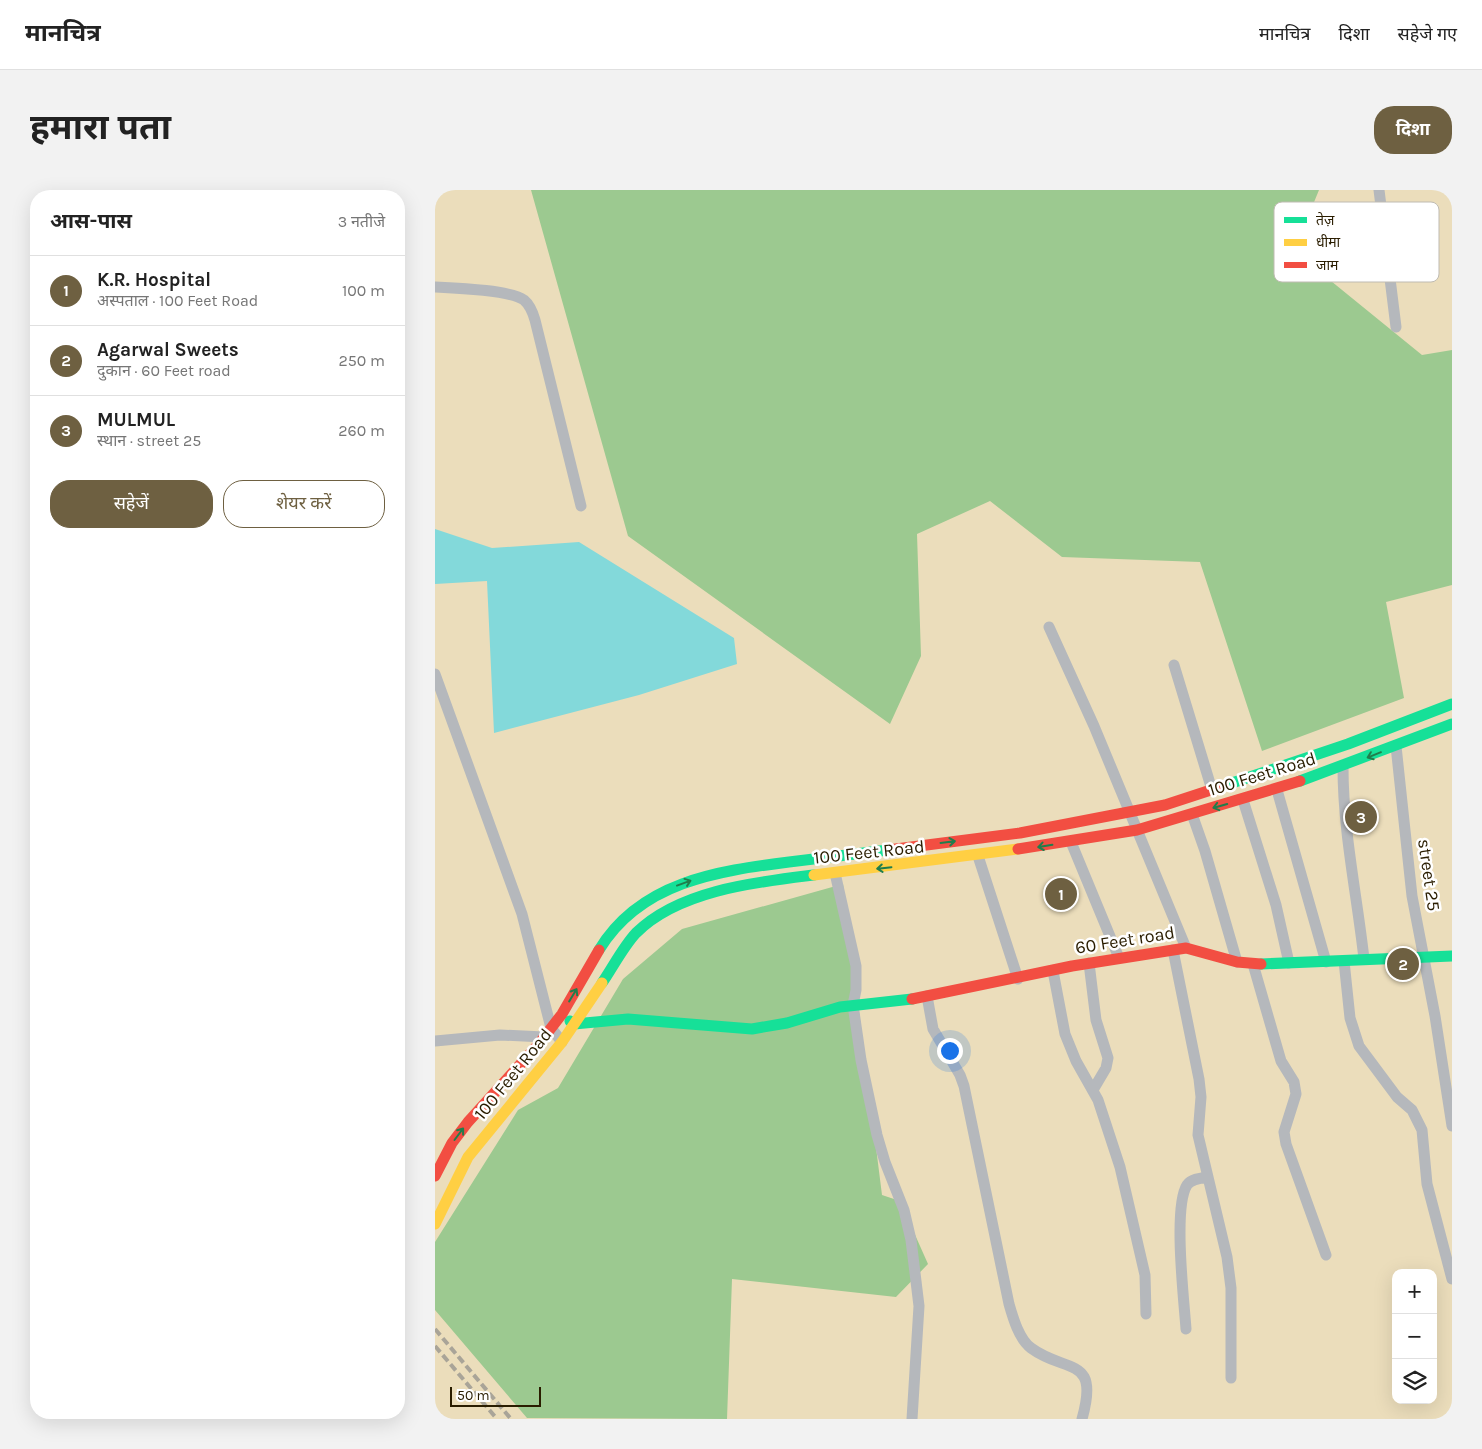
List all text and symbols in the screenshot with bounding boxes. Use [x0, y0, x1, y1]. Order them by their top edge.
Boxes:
text: मानचित्र [25, 19, 101, 47]
text: मानचित्र [1259, 23, 1310, 45]
text: दिशा [1338, 23, 1370, 45]
text: सहेजे गए [1398, 23, 1457, 45]
button: दिशा [1374, 106, 1452, 154]
text: हमारा पता [30, 107, 171, 148]
legend [1274, 202, 1439, 282]
text: आस-पास [50, 209, 132, 233]
text: तेज़ [1316, 211, 1335, 229]
text: 3 नतीजे [338, 212, 385, 231]
text: धीमा [1316, 234, 1341, 251]
text: जाम [1316, 257, 1339, 274]
text: K.R. Hospital [97, 269, 211, 291]
text: 1 [63, 281, 69, 300]
text: 100 m [342, 281, 385, 300]
text: अस्पताल · 100 Feet Road [97, 291, 258, 310]
text: Agarwal Sweets [97, 339, 239, 361]
text: 2 [61, 351, 71, 370]
text: 250 m [338, 351, 385, 370]
text: दुकान · 60 Feet road [97, 361, 231, 380]
text: MULMUL [97, 409, 175, 431]
text: 3 [61, 421, 71, 440]
text: 260 m [338, 421, 385, 440]
text: स्थान · street 25 [97, 431, 201, 450]
button: सहेजें [50, 480, 213, 528]
button: शेयर करें [223, 480, 385, 528]
street label: 100 Feet Road [1205, 747, 1319, 801]
one-way arrow [1367, 750, 1382, 760]
pin: 3 [1345, 798, 1377, 836]
one-way arrow [1213, 802, 1229, 811]
street label: 100 Feet Road [812, 835, 926, 869]
one-way arrow [939, 837, 955, 847]
street label: street 25 [1413, 837, 1445, 913]
one-way arrow [1037, 842, 1053, 852]
one-way arrow [876, 863, 892, 873]
pin: 1 [1045, 875, 1077, 913]
one-way arrow [676, 878, 691, 887]
street label: 60 Feet road [1074, 921, 1176, 959]
pin: 2 [1387, 945, 1419, 983]
one-way arrow [568, 988, 578, 1003]
street label: 100 Feet Road [469, 1024, 557, 1124]
your location [937, 1038, 963, 1064]
one-way arrow [454, 1127, 464, 1141]
map controls [1392, 1269, 1437, 1404]
button: + [1392, 1269, 1437, 1314]
button: − [1392, 1314, 1437, 1359]
button: layers [1392, 1359, 1437, 1404]
scale bar [450, 1384, 541, 1407]
text: 50 m [457, 1387, 490, 1404]

